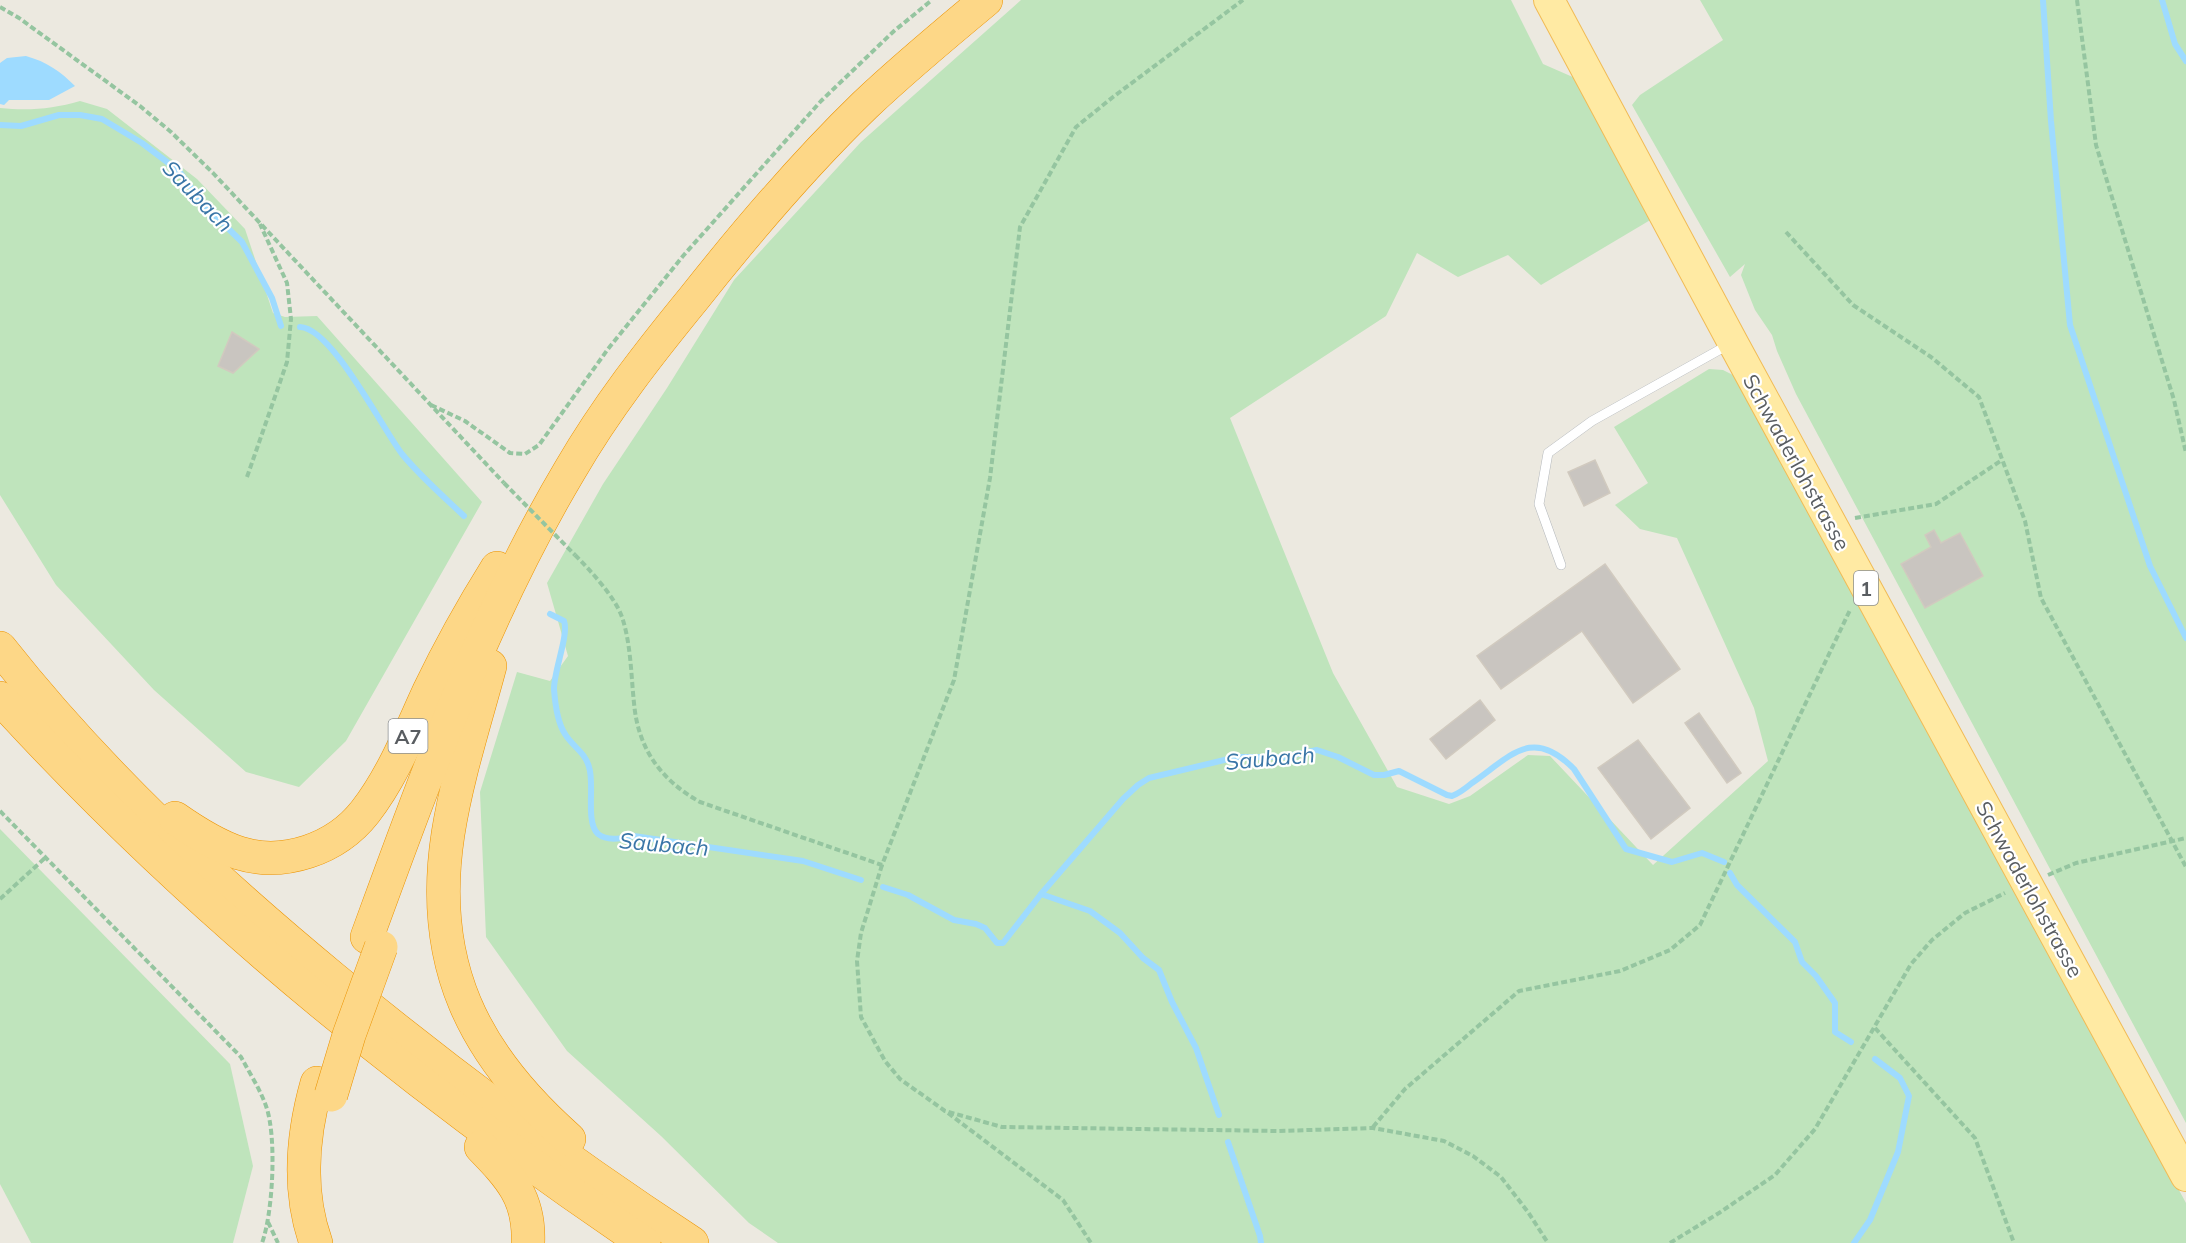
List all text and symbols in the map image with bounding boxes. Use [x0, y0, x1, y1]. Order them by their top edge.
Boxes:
water label: Saubach [157, 154, 239, 238]
street label: Schwaderlohstrasse [1738, 369, 1856, 555]
road number: 1 [1854, 571, 1878, 605]
road number: A7 [388, 719, 428, 753]
water label: Saubach [1224, 740, 1316, 776]
street label: Schwaderlohstrasse [1971, 796, 2089, 982]
water label: Saubach [618, 826, 710, 862]

